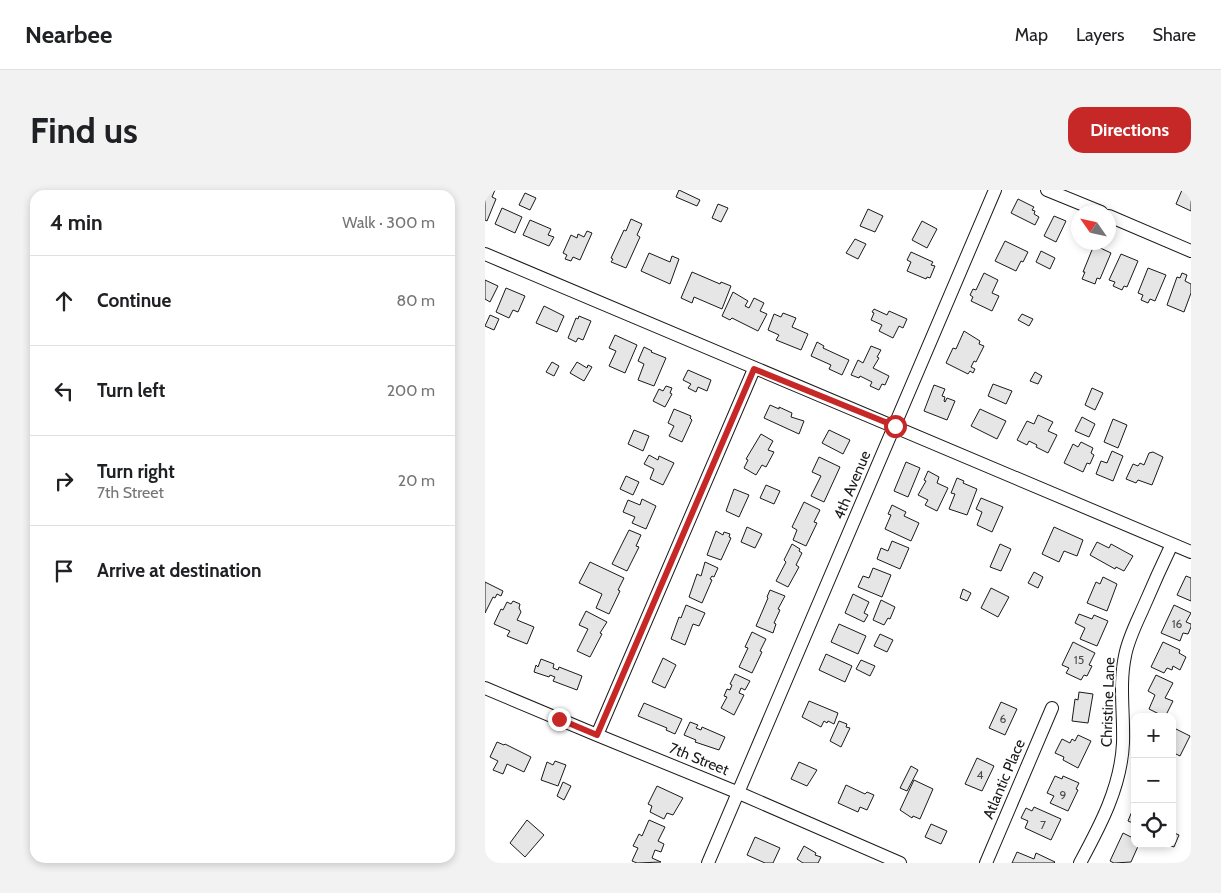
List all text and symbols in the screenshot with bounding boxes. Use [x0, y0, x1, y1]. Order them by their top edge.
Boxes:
text: Nearbee [25, 20, 112, 49]
text: Map [1015, 24, 1048, 46]
text: Layers [1076, 24, 1125, 46]
text: Share [1153, 24, 1196, 46]
button: Directions [1068, 107, 1191, 153]
text: Find us [30, 109, 138, 152]
north arrow [1071, 205, 1116, 250]
text: 4 min [50, 210, 103, 235]
text: Walk · 300 m [342, 213, 435, 232]
icon: ahead [50, 287, 78, 315]
text: Continue [97, 289, 171, 312]
text: 80 m [397, 291, 435, 310]
icon: left [50, 377, 78, 405]
text: Turn left [97, 379, 165, 402]
text: 200 m [387, 381, 435, 400]
route start [884, 415, 907, 438]
street label: 4th Avenue [829, 448, 875, 522]
text: Turn right [97, 460, 175, 483]
icon: right [50, 467, 78, 495]
text: 20 m [398, 471, 435, 490]
text: 7th Street [97, 483, 164, 502]
icon: arrive [50, 557, 78, 585]
text: Arrive at destination [97, 559, 261, 582]
house number: 16 [1172, 616, 1183, 631]
house number: 15 [1074, 652, 1084, 667]
street label: Christine Lane [1097, 656, 1119, 747]
route end [548, 708, 571, 731]
house number: 6 [1000, 711, 1007, 726]
map controls [1131, 713, 1176, 848]
button: + [1131, 713, 1176, 758]
street label: Atlantic Place [979, 736, 1029, 822]
street label: 7th Street [667, 739, 731, 779]
button: − [1131, 758, 1176, 803]
house number: 4 [977, 767, 984, 782]
house number: 9 [1060, 787, 1067, 802]
button: locate [1131, 803, 1176, 848]
house number: 7 [1040, 817, 1046, 832]

